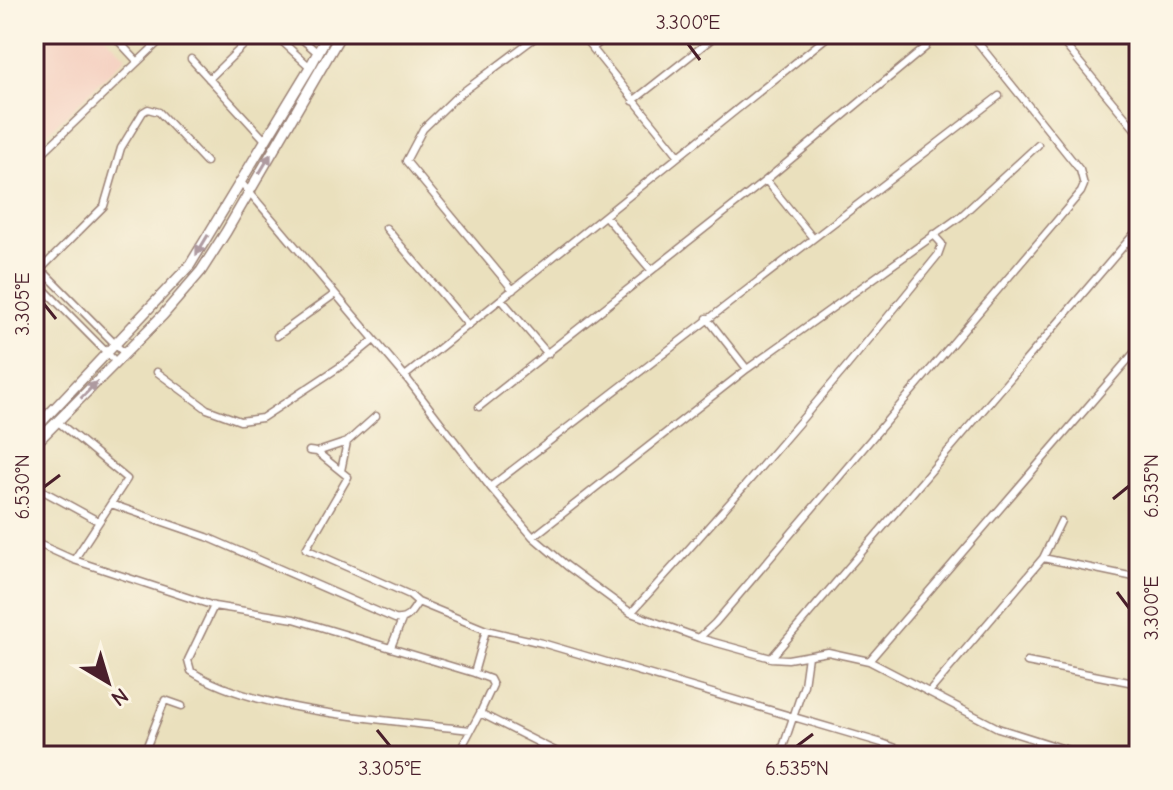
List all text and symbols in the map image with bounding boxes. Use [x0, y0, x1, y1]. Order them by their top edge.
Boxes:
text: 3.300°E [656, 11, 720, 34]
one-way arrow [258, 153, 272, 175]
one-way arrow [195, 234, 209, 257]
text: 3.305°E [11, 272, 34, 336]
one-way arrow [79, 381, 98, 400]
text: 6.530°N [11, 454, 34, 520]
text: 6.535°N [1140, 454, 1163, 518]
text: 3.300°E [1140, 576, 1163, 640]
north arrow [68, 642, 148, 722]
text: N [106, 682, 133, 712]
text: 3.305°E [358, 757, 422, 780]
text: 6.535°N [765, 757, 829, 780]

